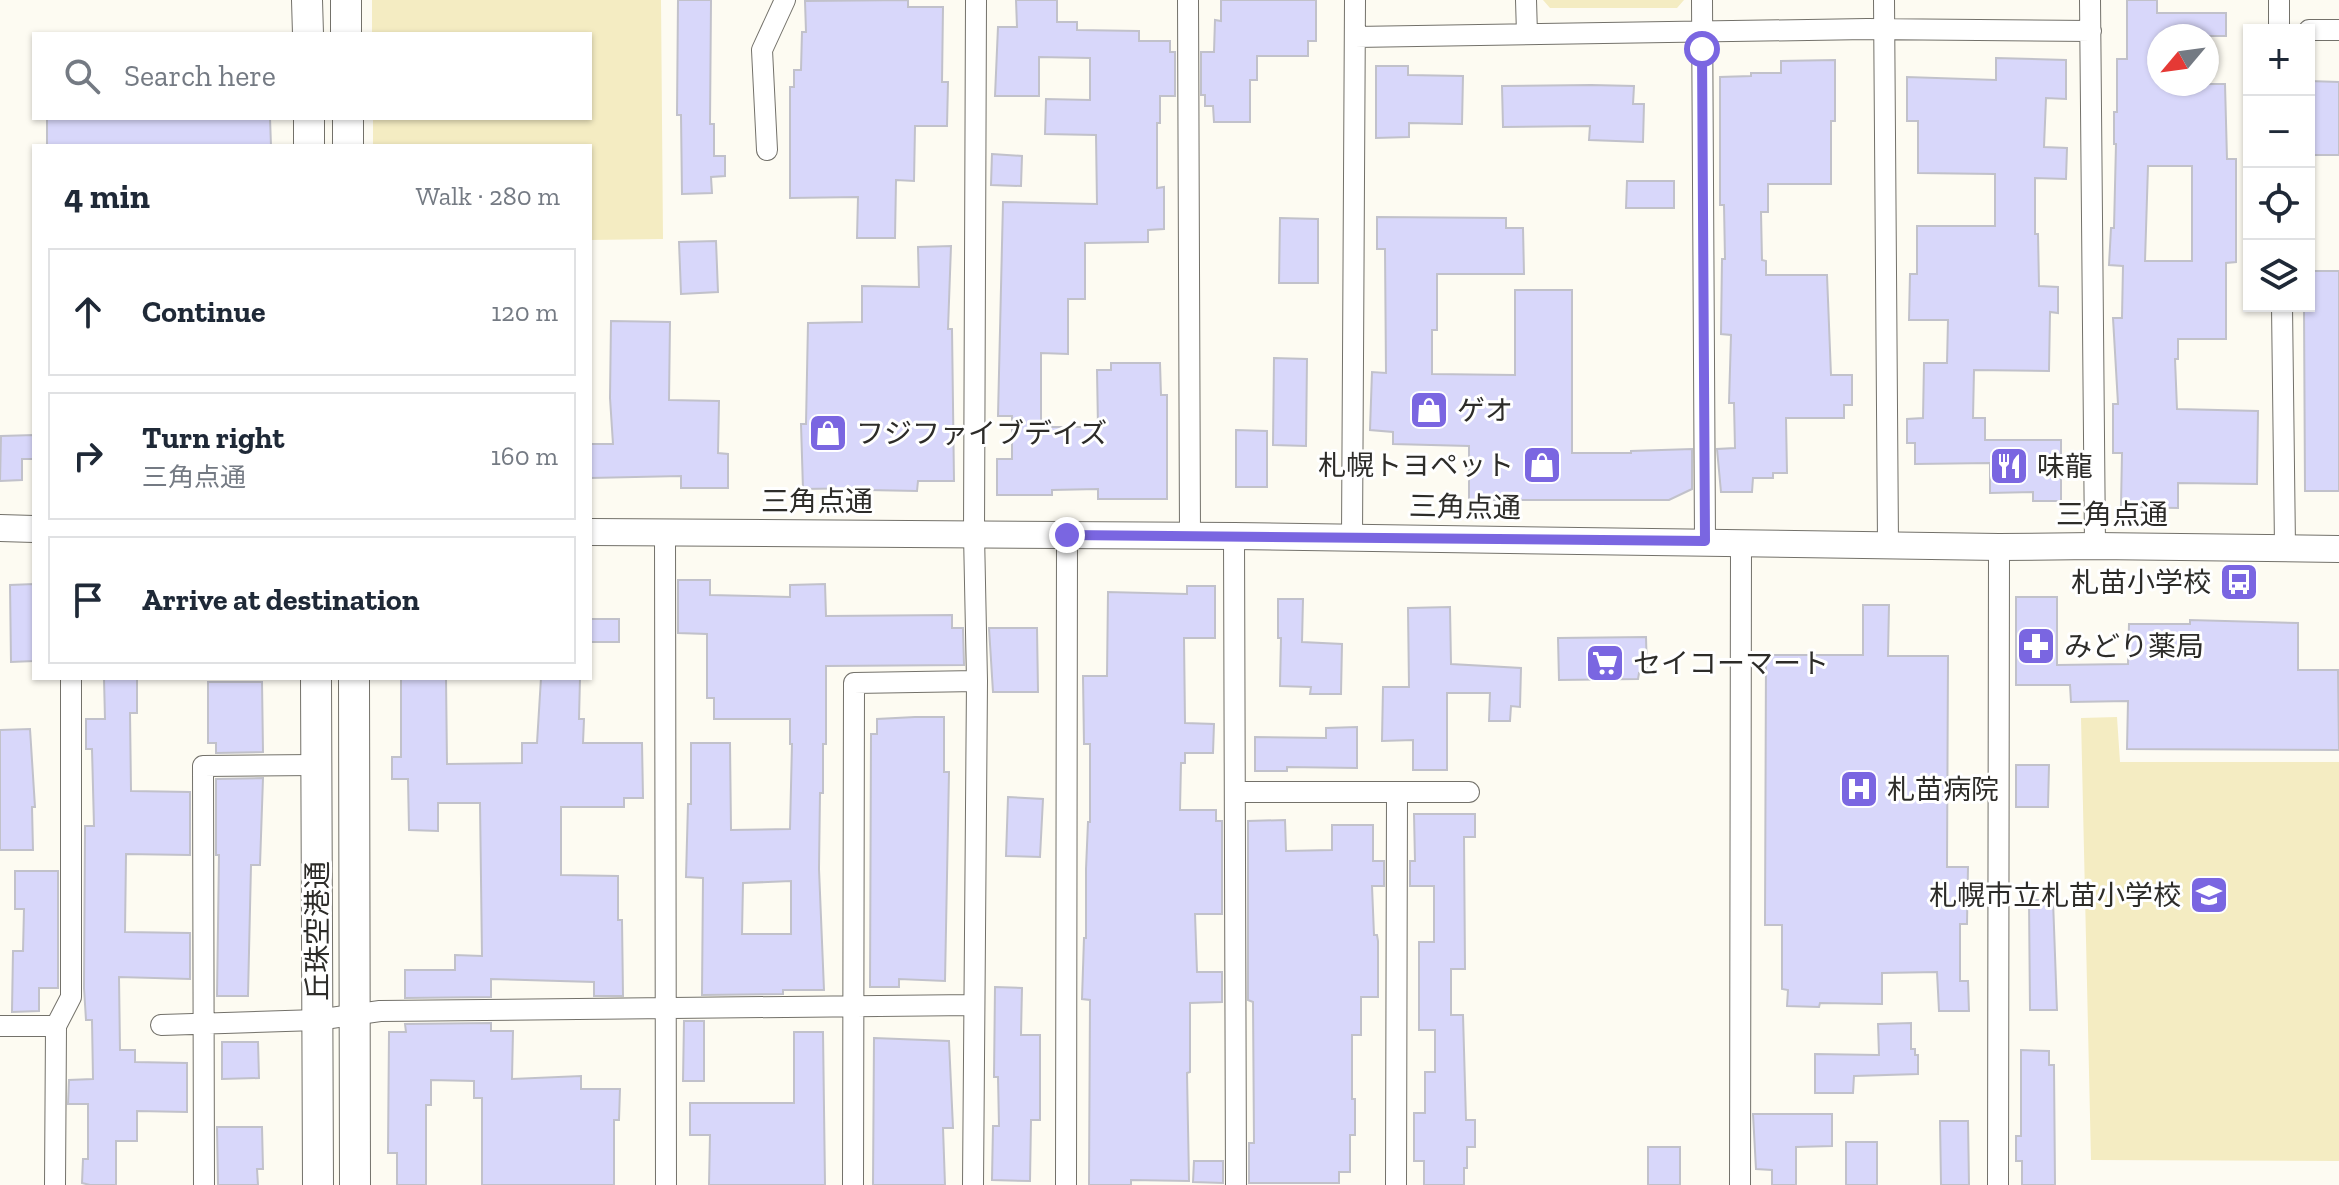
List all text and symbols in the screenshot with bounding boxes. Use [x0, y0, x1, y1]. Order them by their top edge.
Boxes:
north arrow [2147, 24, 2219, 96]
map controls [2243, 24, 2315, 312]
button: + [2243, 24, 2315, 96]
route start [1684, 31, 1720, 67]
search box [32, 32, 592, 120]
icon: search [60, 54, 104, 98]
text: Search here [124, 58, 276, 94]
button: − [2243, 96, 2315, 168]
button: locate [2243, 168, 2315, 240]
text: 4 min [64, 176, 150, 217]
text: Walk · 280 m [416, 180, 560, 212]
button: layers [2243, 240, 2315, 312]
icon: ahead [66, 290, 110, 334]
text: Continue [142, 294, 266, 330]
text: 120 m [491, 296, 558, 328]
shop icon: ゲオ [1408, 389, 1450, 431]
place label: ゲオ [1457, 394, 1513, 427]
shop icon: フジファイブデイズ [807, 412, 849, 454]
place label: フジファイブデイズ [856, 417, 1107, 450]
text: Turn right [142, 420, 284, 456]
icon: right [66, 434, 110, 478]
text: 160 m [491, 440, 558, 472]
shop icon: 札幌トヨペット [1521, 444, 1563, 486]
restaurant icon: 味龍 [1988, 445, 2030, 487]
place label: 札幌トヨペット [1318, 449, 1514, 482]
place label: 味龍 [2037, 450, 2093, 483]
text: 三角点通 [142, 461, 246, 493]
street label: 三角点通 [761, 485, 873, 518]
street label: 三角点通 [1409, 490, 1521, 524]
street label: 三角点通 [2056, 498, 2168, 531]
route end [1049, 517, 1085, 553]
bus stop icon: 札苗小学校 [2218, 561, 2260, 603]
place label: 札苗小学校 [2071, 566, 2211, 599]
icon: arrive [66, 578, 110, 622]
text: Arrive at destination [142, 582, 419, 618]
pharmacy icon: みどり薬局 [2015, 625, 2057, 667]
place label: みどり薬局 [2064, 630, 2204, 663]
supermarket icon: セイコーマート [1584, 642, 1626, 684]
place label: セイコーマート [1633, 647, 1829, 680]
hospital icon: 札苗病院 [1838, 768, 1880, 810]
place label: 札苗病院 [1887, 773, 1999, 806]
street label: 丘珠空港通 [301, 861, 334, 1001]
school or university icon: 札幌市立札苗小学校 [2188, 874, 2230, 916]
place label: 札幌市立札苗小学校 [1929, 879, 2181, 912]

